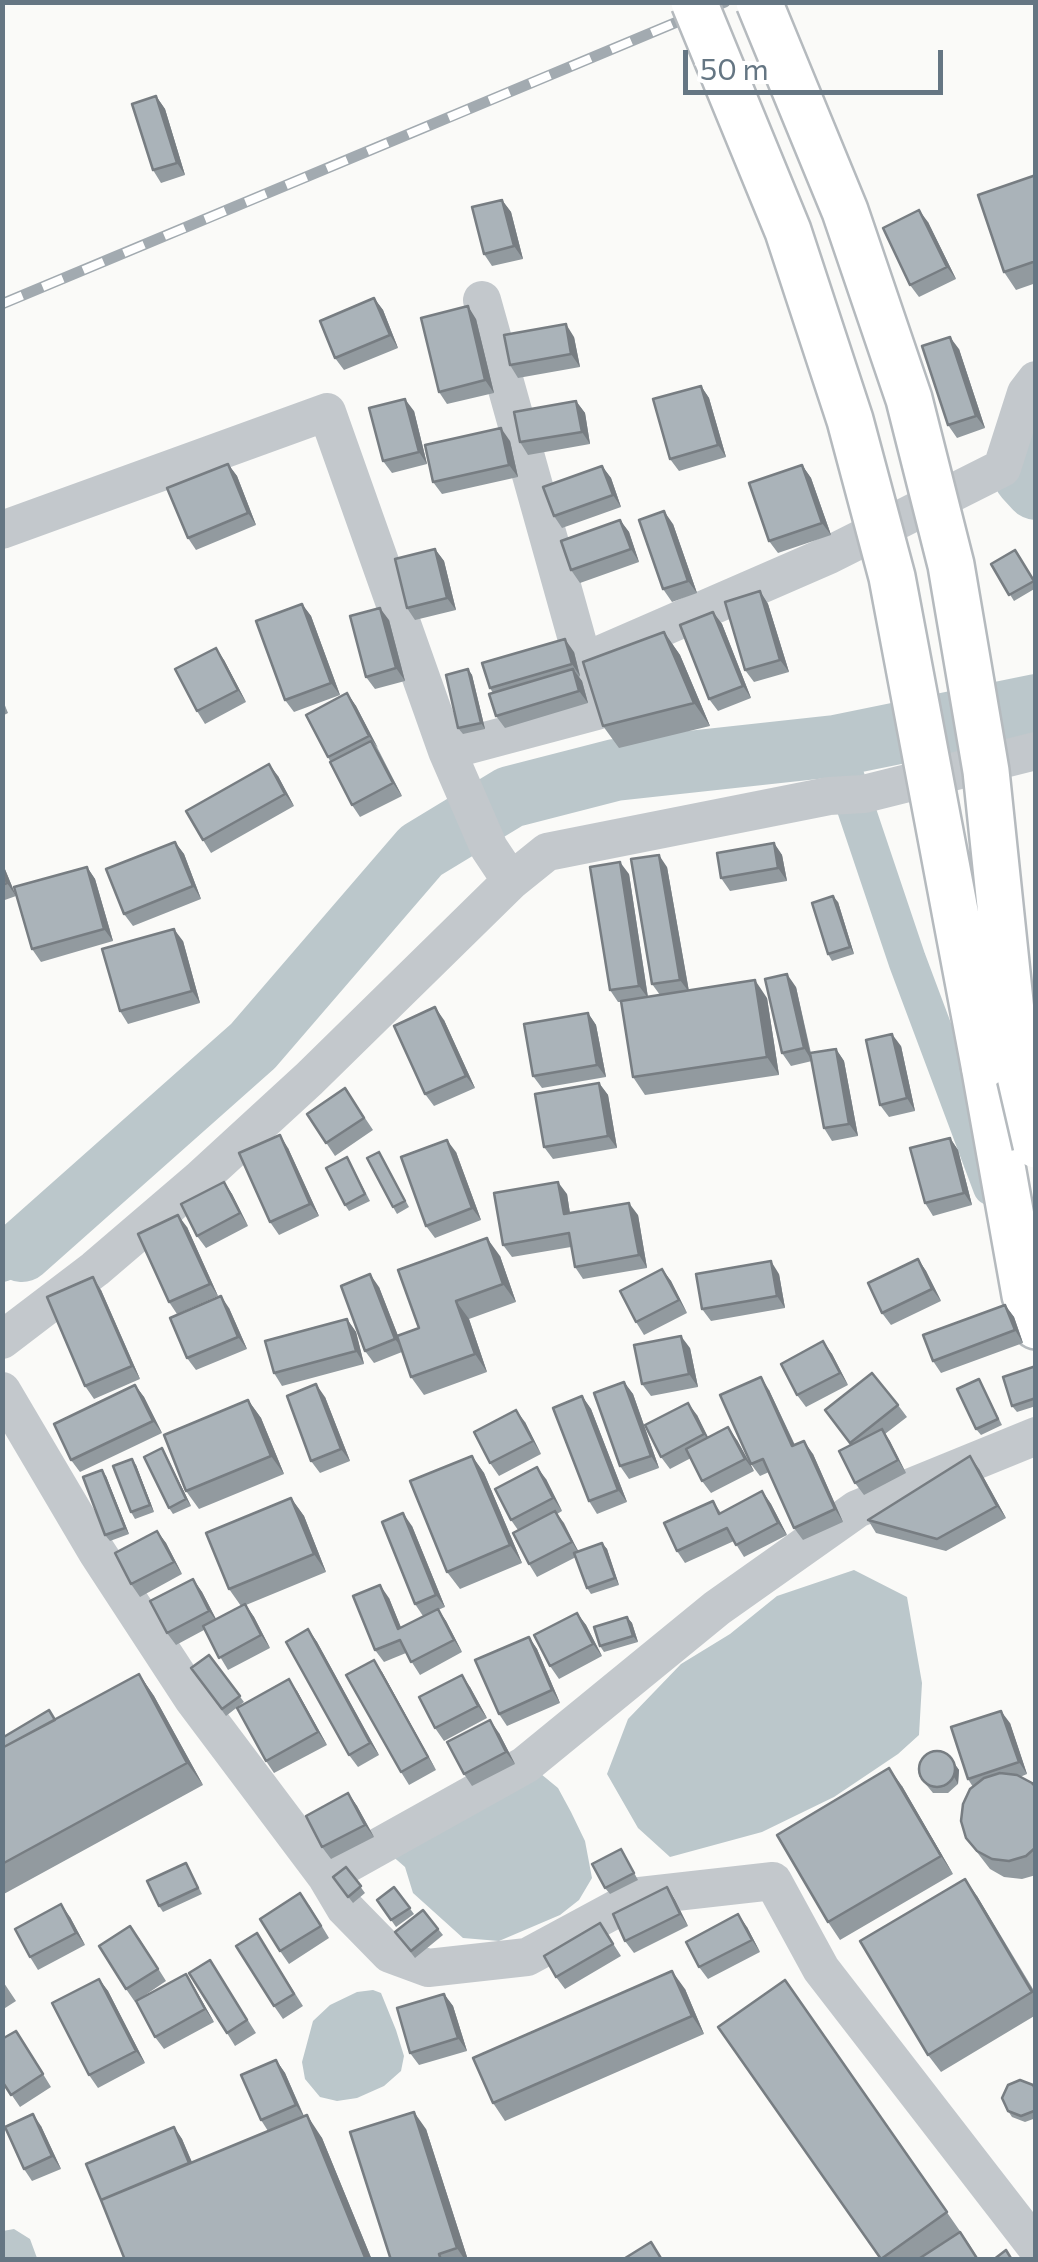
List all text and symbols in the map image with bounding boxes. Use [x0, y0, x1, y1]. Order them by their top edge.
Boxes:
scale bar [688, 30, 948, 92]
text: 50 m [700, 49, 769, 86]

